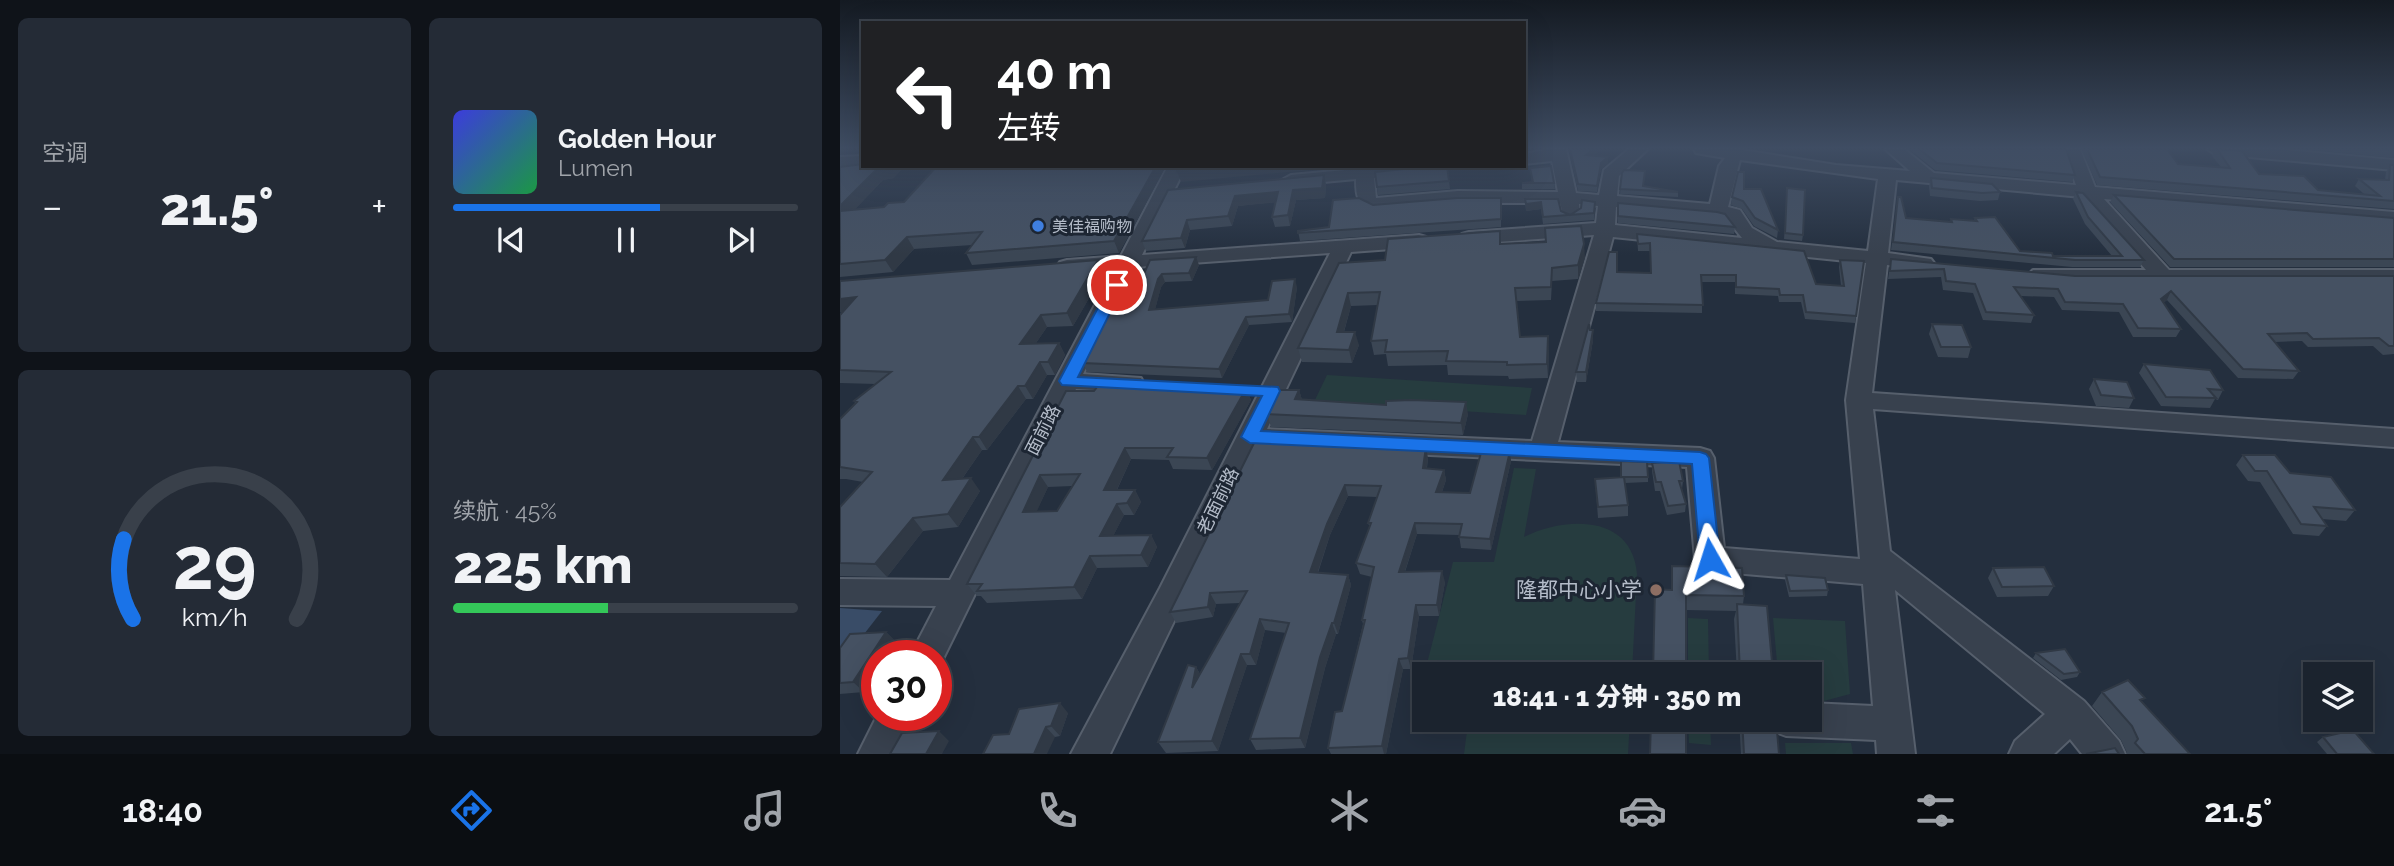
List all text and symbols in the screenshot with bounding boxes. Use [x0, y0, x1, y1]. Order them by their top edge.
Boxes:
text: 40 m [997, 43, 1112, 100]
icon: left [882, 49, 973, 140]
text: 左转 [997, 109, 1061, 146]
text: Golden Hour [558, 124, 716, 154]
text: 空调 [42, 139, 88, 166]
text: Lumen [558, 154, 633, 181]
text: 21.5° [160, 176, 274, 237]
text: − [42, 184, 62, 229]
text: + [371, 184, 387, 229]
place label: 美佳福购物 [1052, 217, 1132, 236]
marker: 美佳福购物 [1030, 218, 1046, 234]
icon: previous [492, 221, 530, 259]
icon: pause [607, 221, 645, 259]
icon: next [722, 221, 760, 259]
pin [1087, 255, 1147, 315]
icon: arrive [1098, 266, 1136, 304]
street label: 面前路 [1021, 401, 1064, 459]
street label: 老面前路 [1192, 464, 1243, 538]
text: 续航 · 45% [453, 497, 557, 524]
text: 29 [173, 521, 256, 606]
position arrow [1673, 522, 1747, 596]
text: 225 km [453, 534, 633, 595]
place label: 隆都中心小学 [1516, 577, 1642, 602]
marker: 隆都中心小学 [1648, 582, 1664, 598]
text: km/h [182, 602, 247, 632]
speed limit sign: 30 [861, 640, 952, 731]
map controls [2303, 662, 2373, 732]
button: layers [2303, 662, 2373, 732]
text: 18:41 · 1 分钟 · 350 m [1493, 682, 1741, 712]
icon: directions [447, 786, 496, 835]
icon: music [740, 786, 789, 835]
icon: phone [1033, 786, 1082, 835]
icon: climate [1325, 786, 1374, 835]
icon: car [1618, 786, 1667, 835]
icon: filters [1911, 786, 1960, 835]
text: 18:40 [122, 792, 203, 829]
text: 21.5° [2204, 792, 2272, 829]

